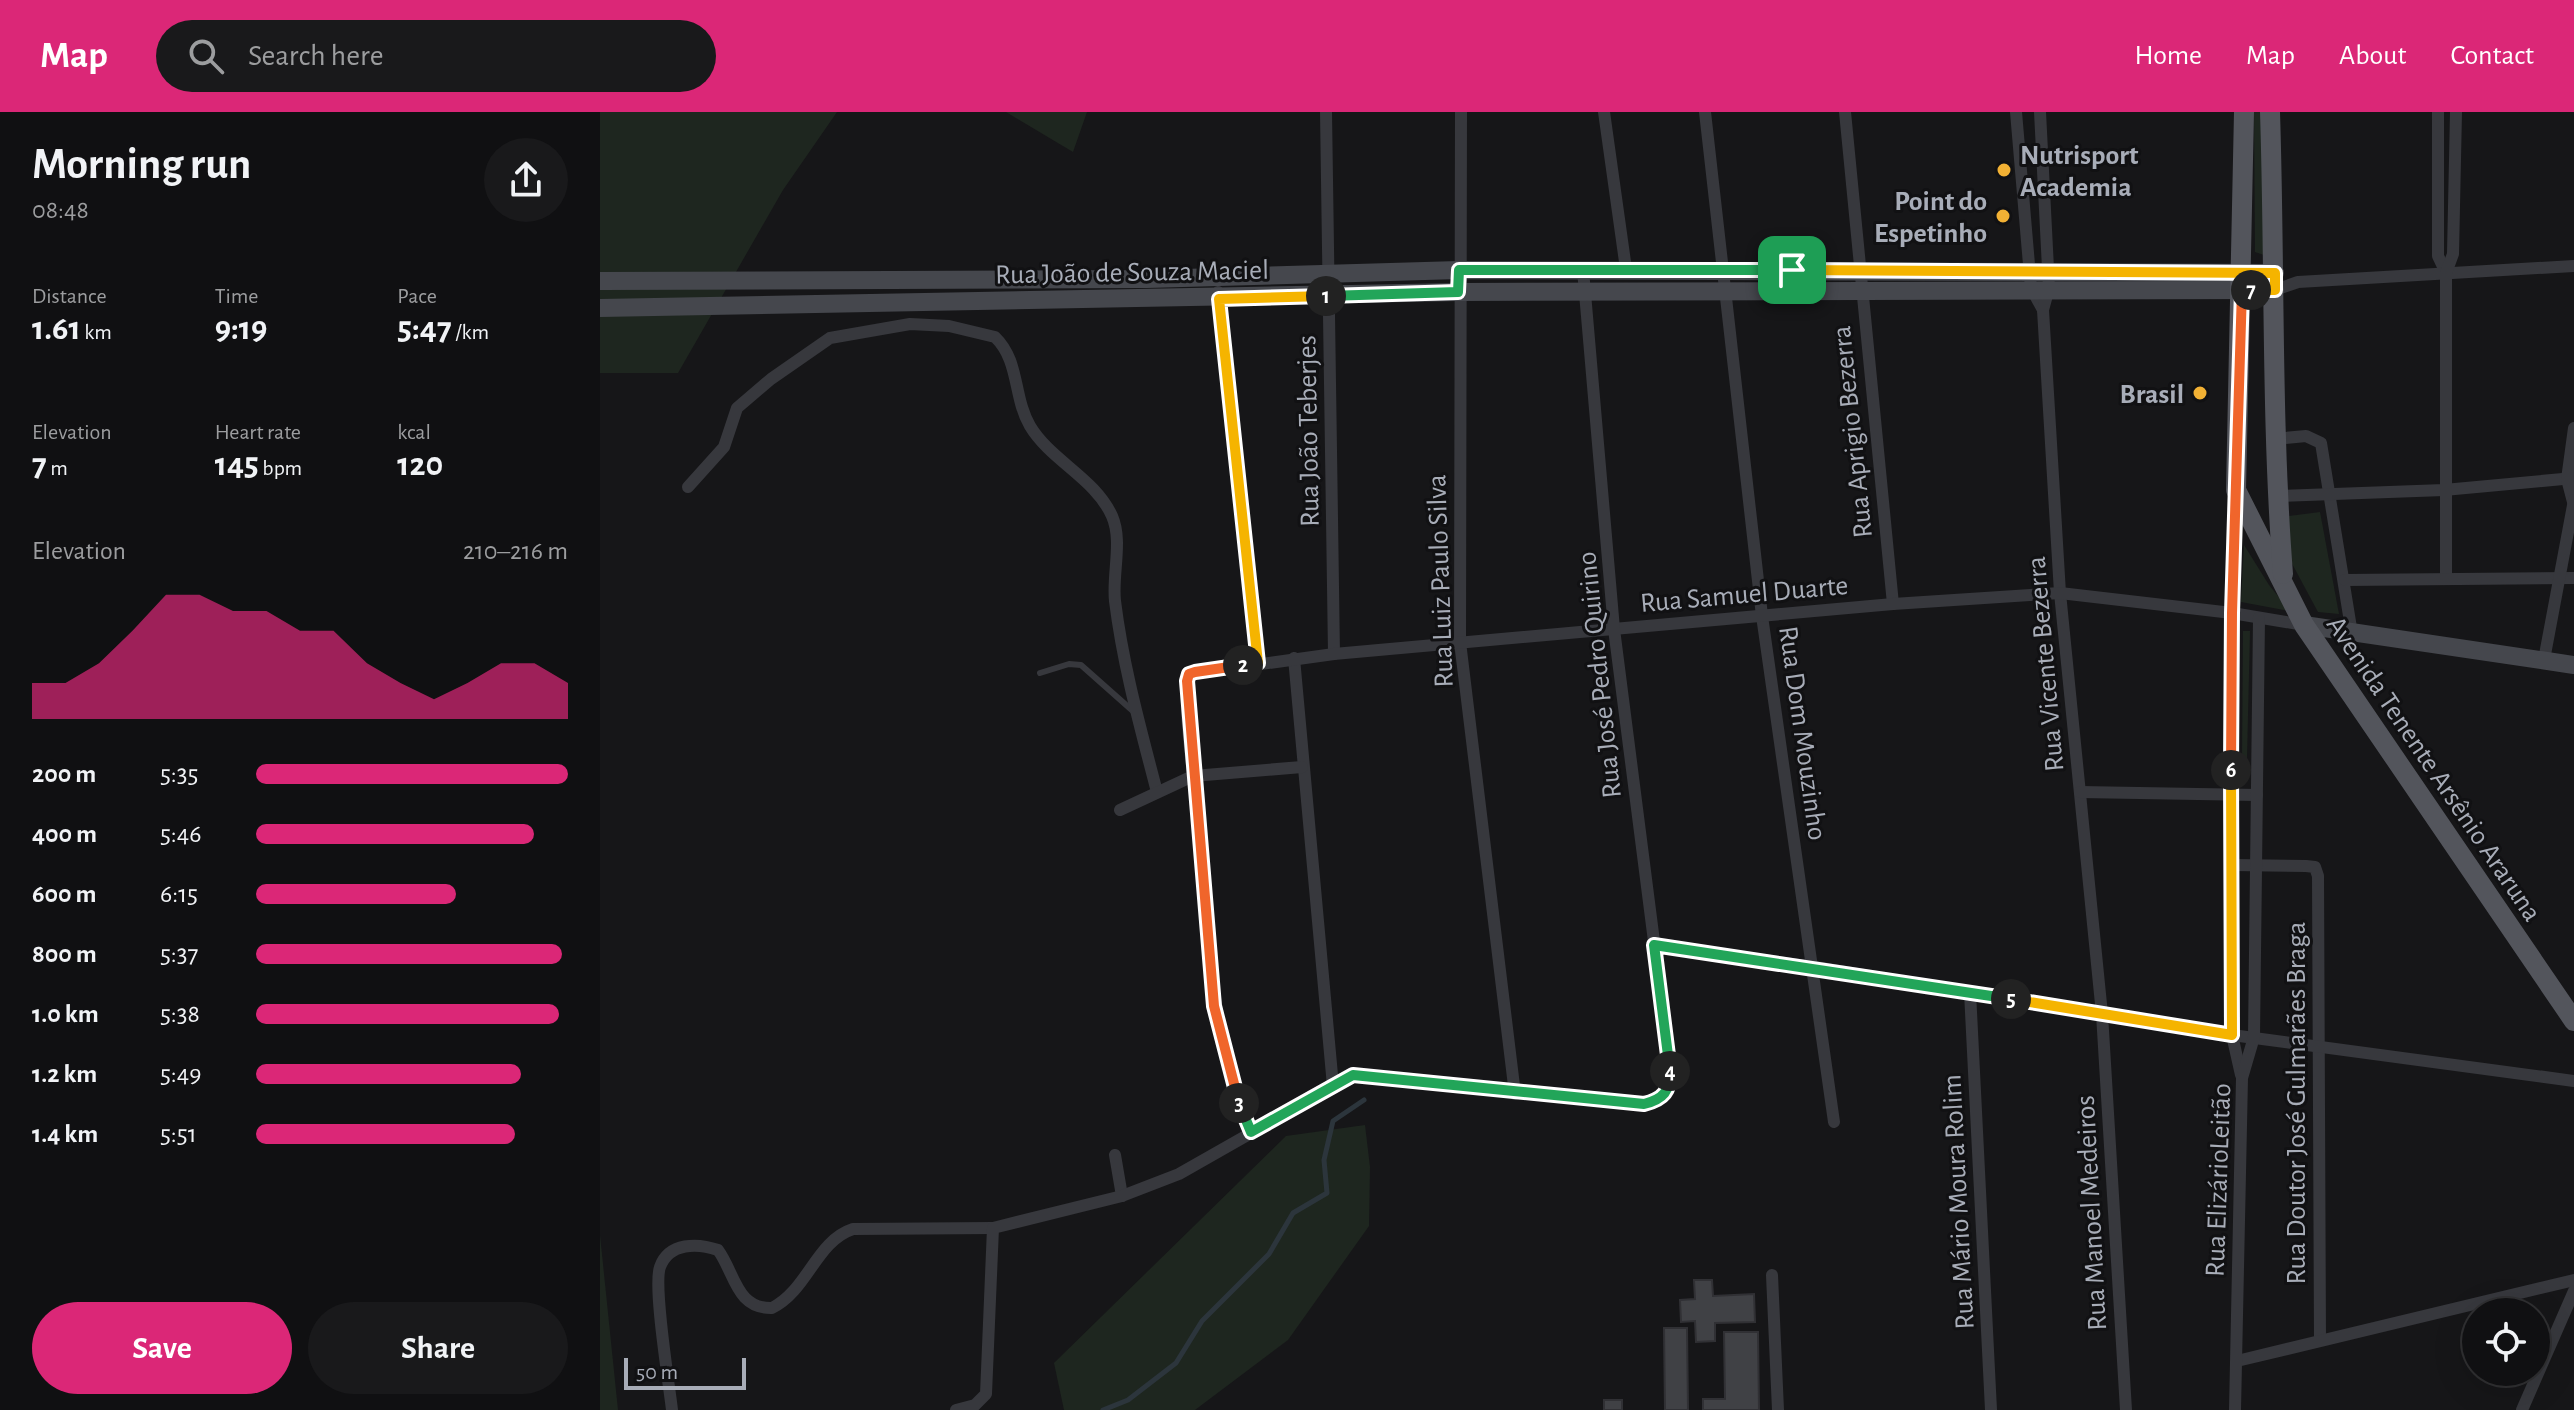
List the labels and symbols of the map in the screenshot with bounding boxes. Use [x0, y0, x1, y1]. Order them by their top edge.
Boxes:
place label: Nutrisport Academia [2020, 142, 2139, 202]
marker: Nutrisport Academia [1995, 161, 2013, 179]
place label: Point do Espetinho [1874, 188, 1987, 248]
marker: Point do Espetinho [1994, 207, 2012, 225]
pin [1758, 236, 1826, 304]
street label: Rua João de Souza Maciel [995, 257, 1269, 289]
pin: 7 [2231, 270, 2271, 310]
pin: 1 [1306, 276, 1346, 316]
street label: Rua Aprigio Bezerra [1828, 324, 1878, 539]
street label: Rua João Teberjes [1293, 335, 1325, 527]
place label: Brasil [2120, 381, 2184, 409]
marker: Brasil [2191, 384, 2209, 402]
street label: Rua Luiz Paulo Silva [1423, 474, 1459, 688]
street label: Rua José Pedro Quirino [1573, 550, 1627, 799]
street label: Rua Vicente Bezerra [2023, 555, 2069, 773]
street label: Rua Samuel Duarte [1639, 572, 1849, 618]
street label: Avenida Tenente Arsênio Araruna [2321, 611, 2546, 927]
street label: Rua Dom Mouzinho [1773, 624, 1831, 842]
pin: 2 [1223, 645, 1263, 685]
pin: 6 [2211, 750, 2251, 790]
street label: Rua Doutor José Gulmarães Braga [2283, 921, 2311, 1285]
pin: 5 [1991, 979, 2031, 1019]
pin: 4 [1650, 1051, 1690, 1091]
street label: Rua Mário Moura Rolim [1938, 1074, 1980, 1330]
pin: 3 [1219, 1083, 1259, 1123]
street label: Rua ElizárioLeitão [2202, 1083, 2236, 1277]
street label: Rua Manoel Medeiros [2072, 1094, 2112, 1331]
scale bar [624, 1354, 746, 1390]

